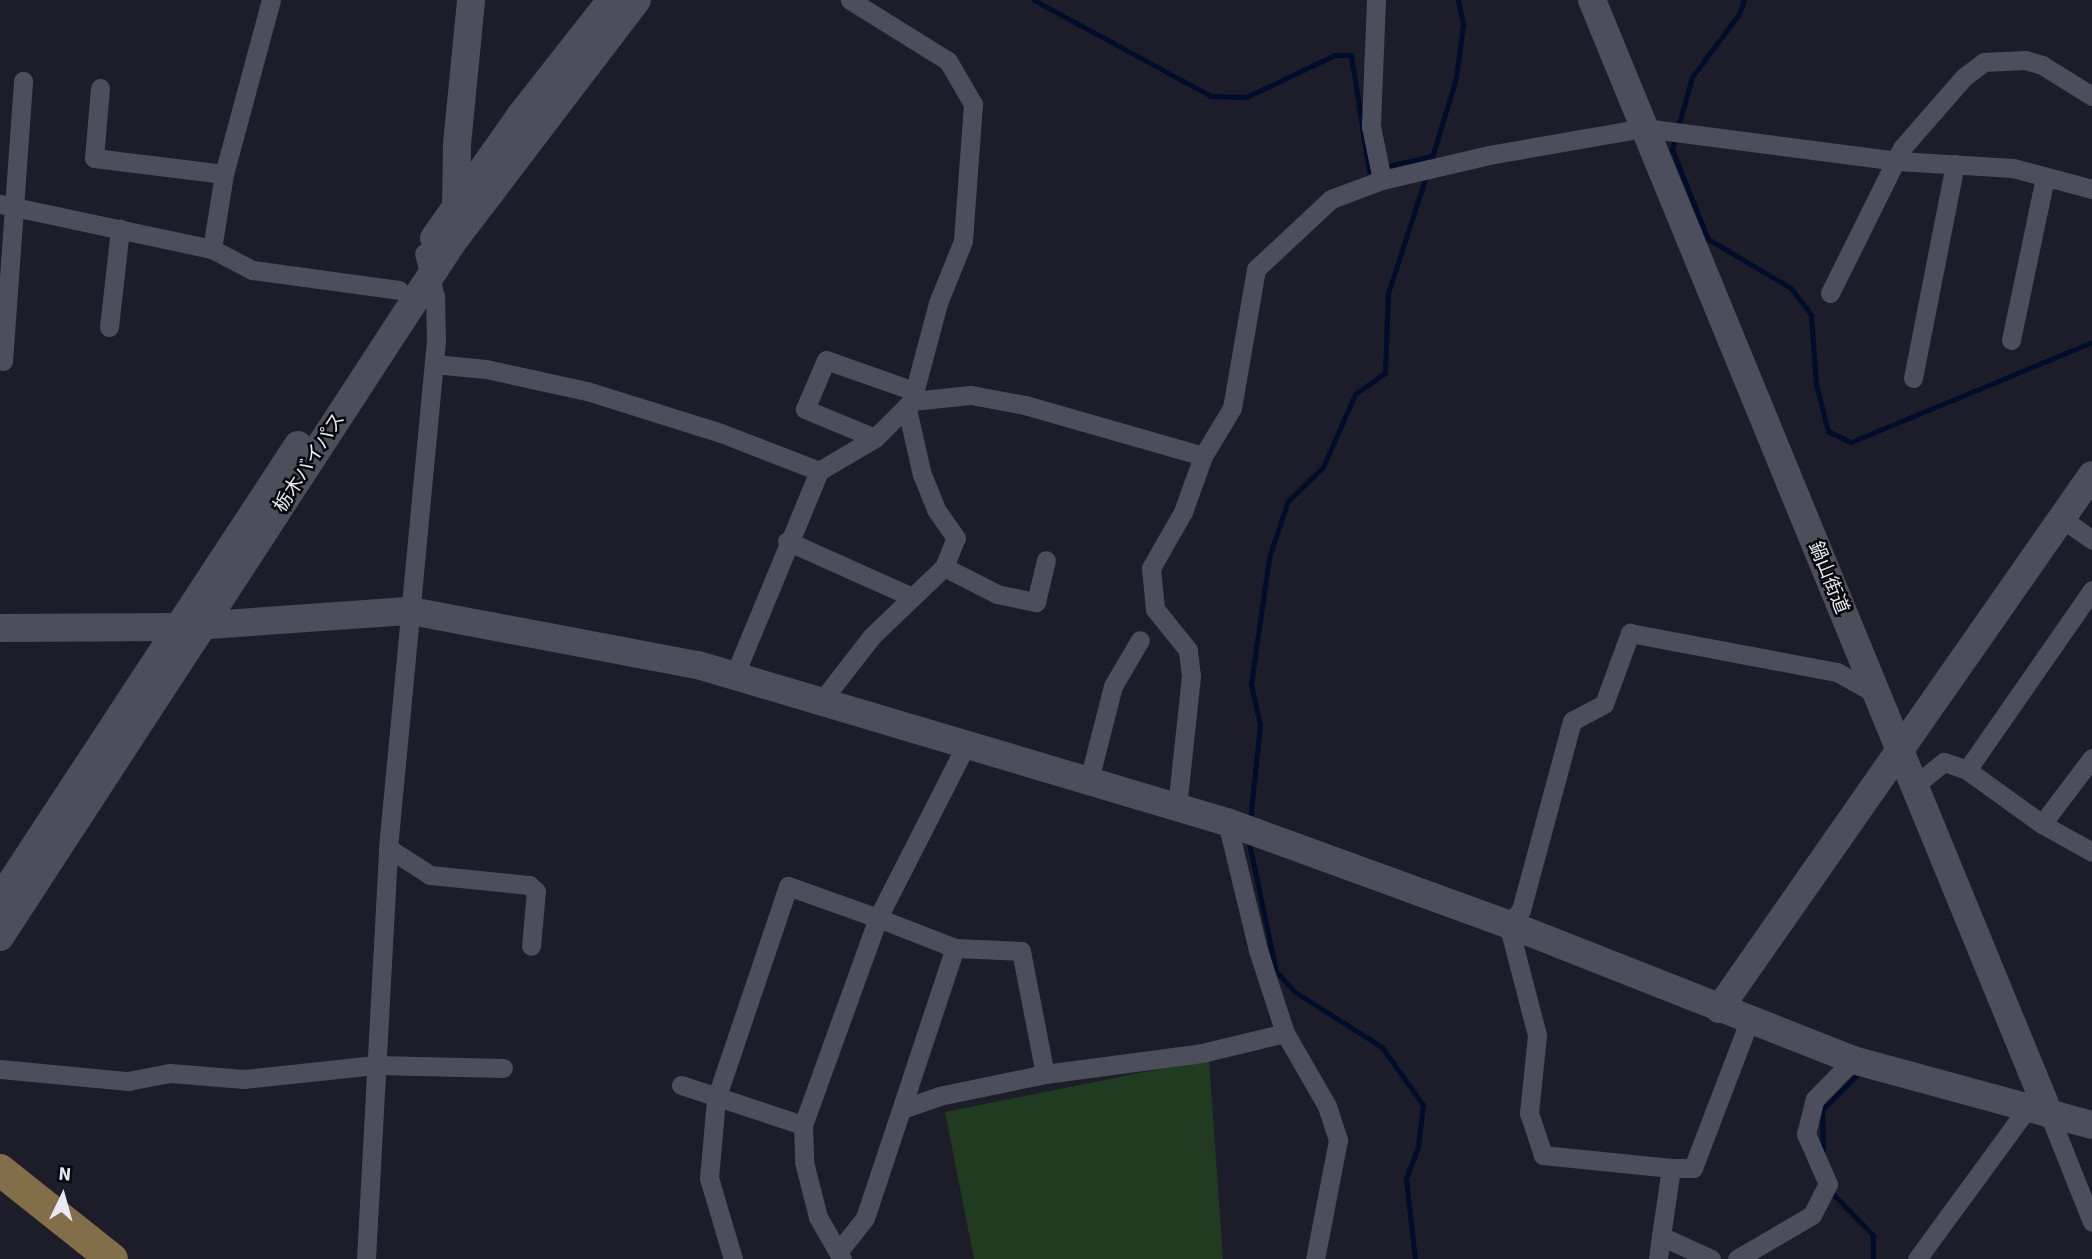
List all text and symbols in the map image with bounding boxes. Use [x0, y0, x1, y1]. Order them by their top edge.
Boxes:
street label: 栃木バイパス [269, 409, 351, 517]
street label: 鍋山街道 [1803, 538, 1853, 618]
north arrow [28, 1161, 98, 1231]
text: N [57, 1161, 72, 1189]

